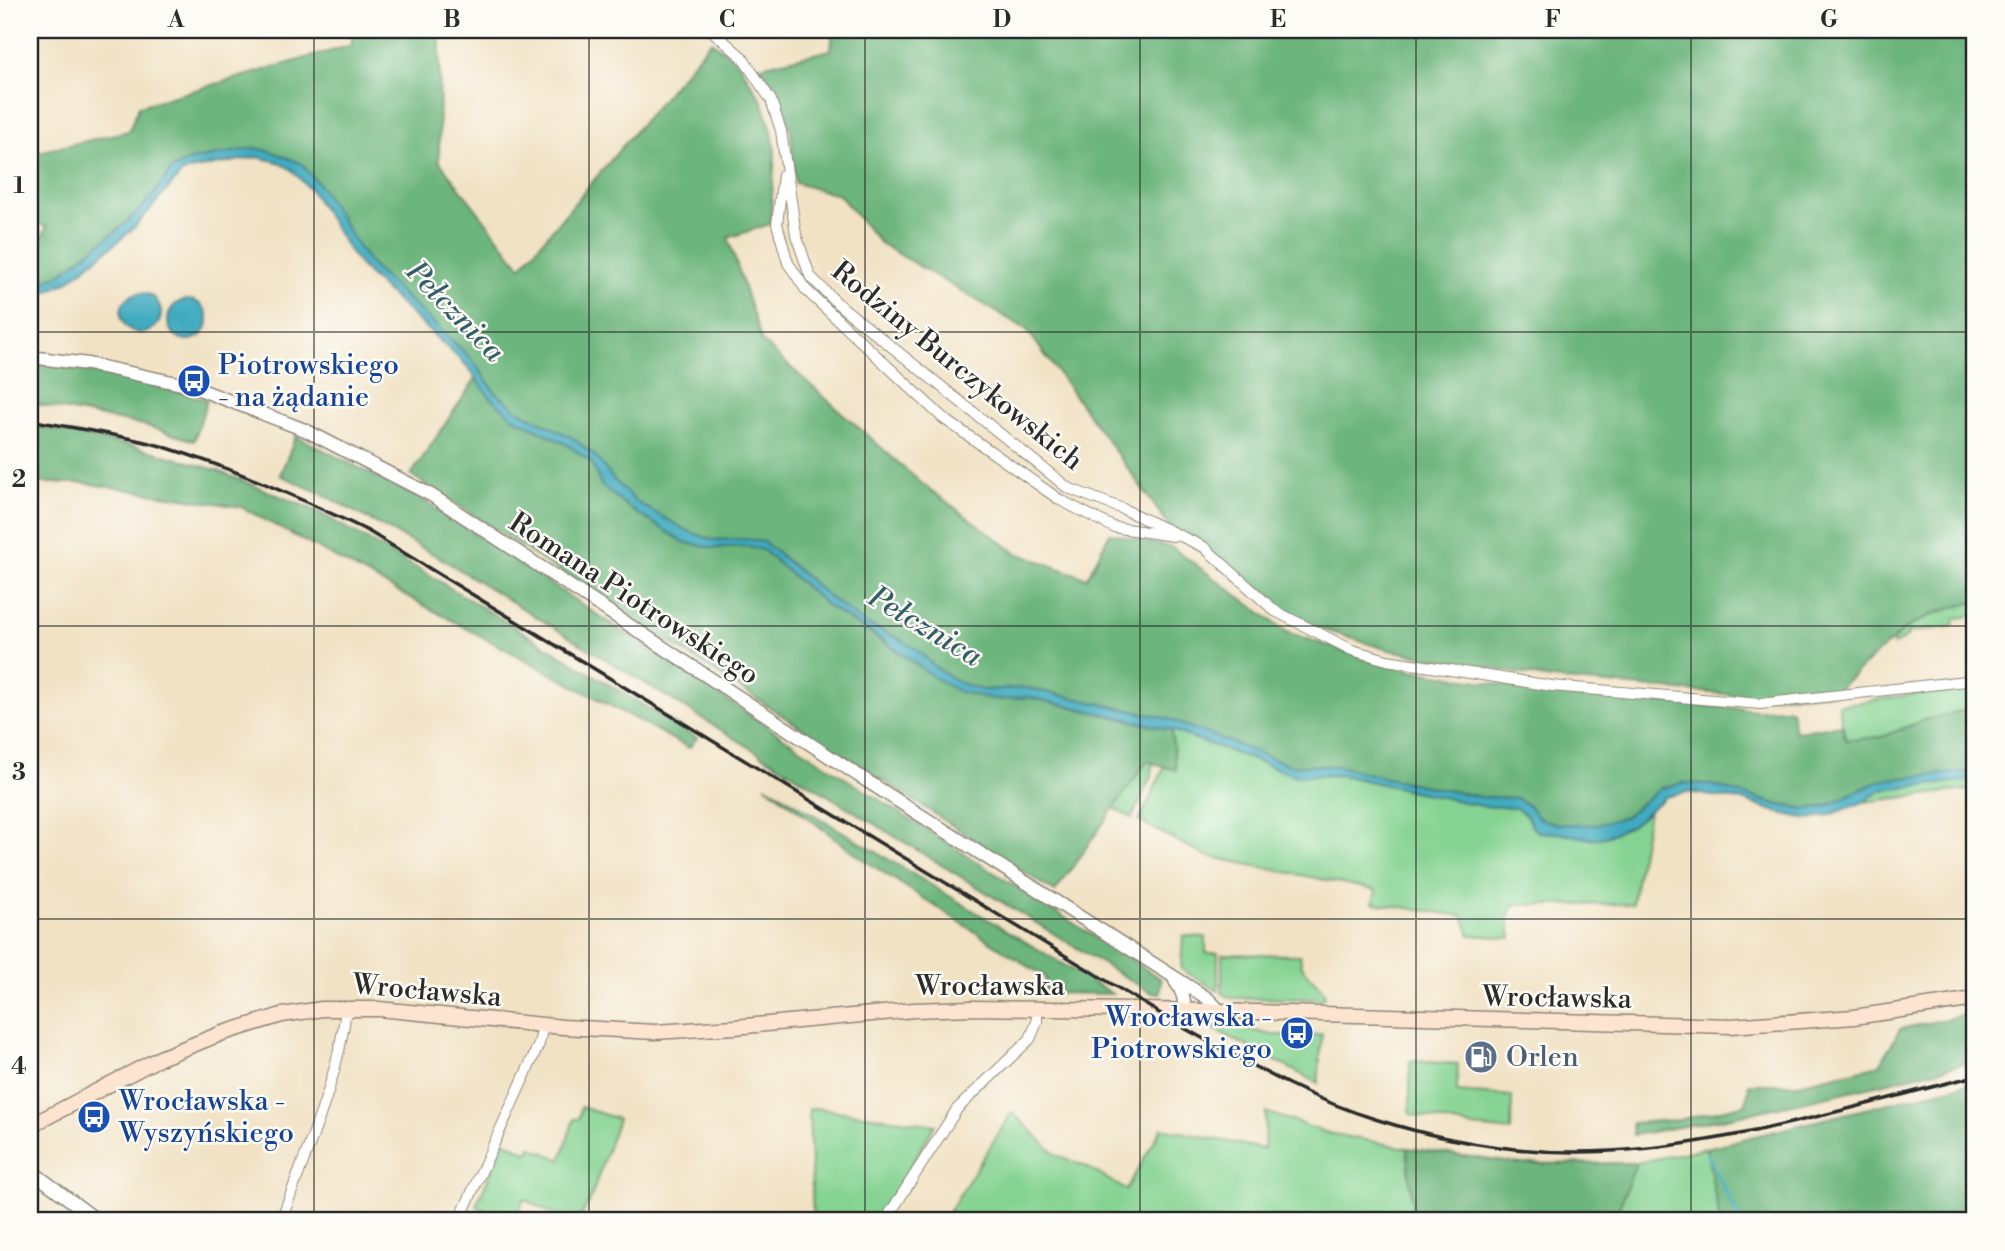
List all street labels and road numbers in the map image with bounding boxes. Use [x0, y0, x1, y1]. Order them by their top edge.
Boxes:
street label: Rodziny Burczykowskich [824, 254, 1090, 479]
street label: Romana Piotrowskiego [502, 505, 766, 693]
street label: Wrocławska [350, 967, 504, 1015]
street label: Wrocławska [914, 969, 1066, 1004]
street label: Wrocławska [1481, 979, 1633, 1017]

